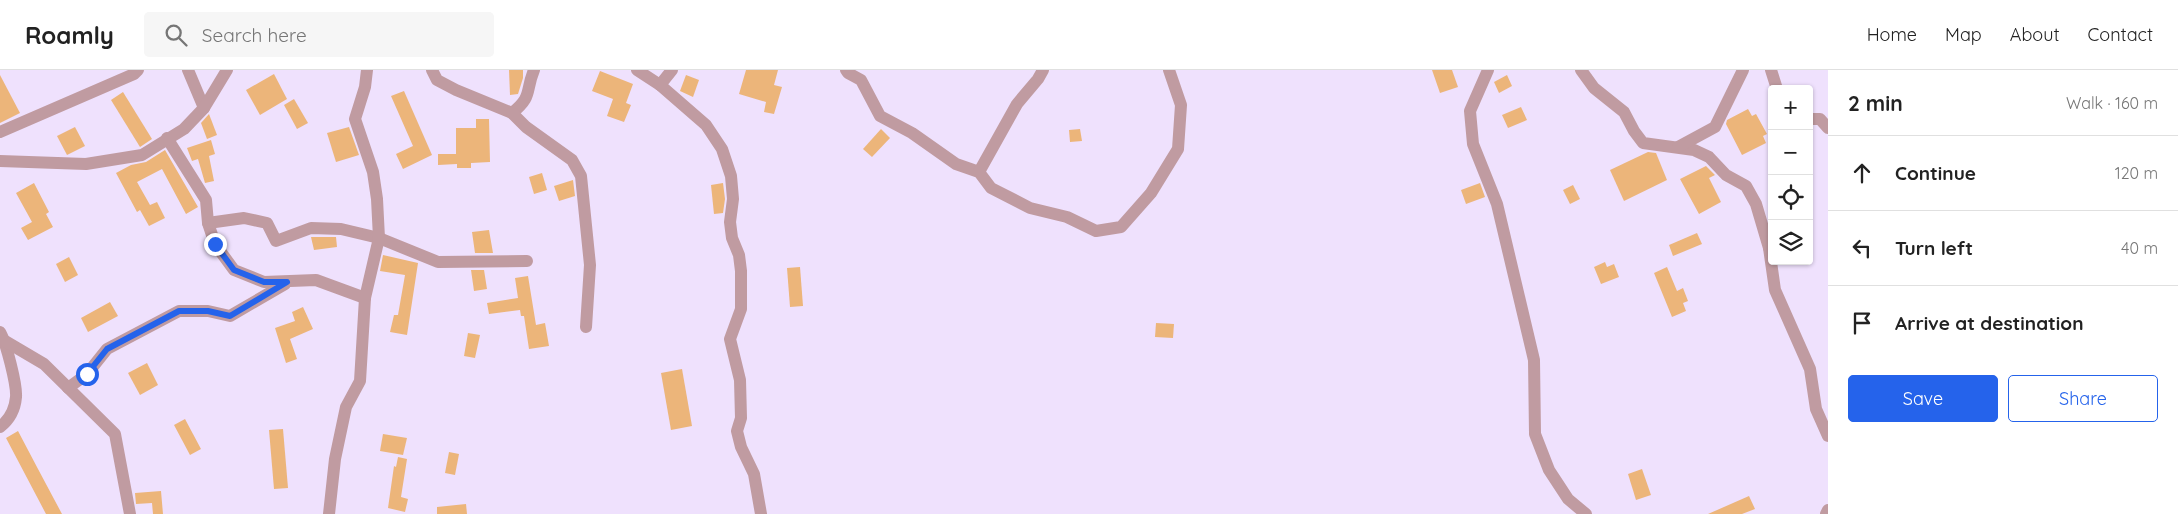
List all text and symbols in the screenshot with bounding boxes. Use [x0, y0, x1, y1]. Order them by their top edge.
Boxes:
search box [144, 12, 494, 57]
text: Roamly [25, 20, 114, 50]
icon: search [162, 21, 190, 49]
text: Search here [202, 23, 307, 47]
text: Home [1867, 23, 1917, 46]
text: Map [1945, 23, 1982, 46]
text: About [2010, 23, 2060, 46]
text: Contact [2088, 23, 2153, 46]
map controls [1768, 85, 1813, 265]
button: + [1768, 85, 1813, 130]
text: 2 min [1848, 90, 1903, 116]
text: Walk · 160 m [2066, 93, 2158, 113]
button: − [1768, 130, 1813, 175]
icon: ahead [1848, 159, 1876, 187]
text: Continue [1895, 161, 1976, 185]
text: 120 m [2115, 163, 2158, 183]
button: locate [1768, 175, 1813, 220]
button: layers [1768, 220, 1813, 265]
route end [204, 233, 227, 256]
icon: left [1848, 234, 1876, 262]
text: Turn left [1895, 236, 1973, 260]
text: 40 m [2121, 238, 2158, 258]
icon: arrive [1848, 309, 1876, 337]
text: Arrive at destination [1895, 311, 2084, 335]
route start [76, 363, 99, 386]
button: Save [1848, 375, 1998, 422]
button: Share [2008, 375, 2158, 422]

